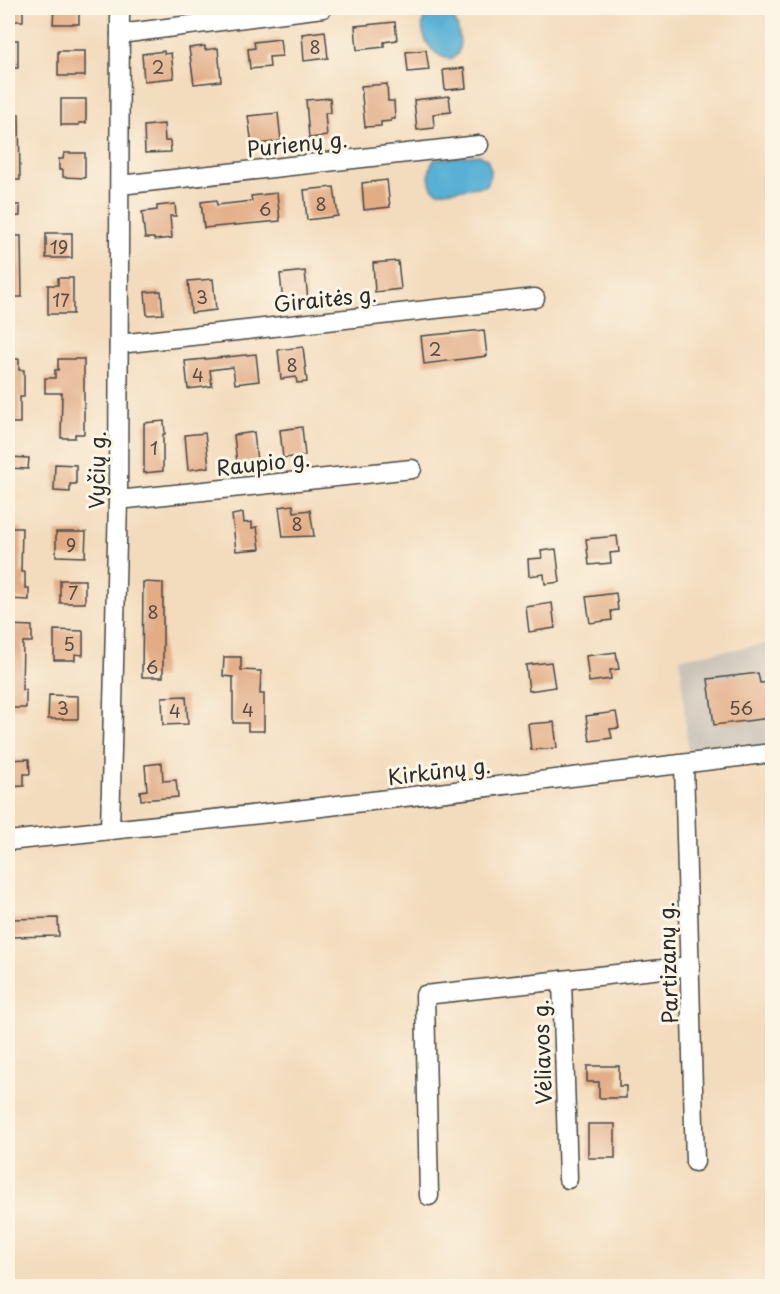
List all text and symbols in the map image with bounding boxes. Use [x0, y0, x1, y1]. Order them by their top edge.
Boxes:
house number: 8 [309, 33, 321, 60]
house number: 2 [152, 53, 164, 80]
street label: Purienų g. [245, 122, 349, 164]
house number: 8 [315, 190, 327, 217]
house number: 6 [259, 195, 271, 222]
house number: 19 [50, 233, 68, 260]
street label: Giraitės g. [272, 277, 378, 319]
house number: 3 [196, 283, 208, 310]
house number: 17 [52, 286, 70, 313]
house number: 2 [429, 335, 441, 362]
house number: 8 [286, 351, 298, 378]
house number: 4 [192, 361, 204, 388]
street label: Vyčių g. [79, 431, 113, 509]
house number: 1 [150, 434, 158, 461]
street label: Raupio g. [214, 441, 312, 483]
house number: 8 [291, 510, 303, 537]
house number: 9 [66, 531, 76, 558]
house number: 7 [68, 579, 78, 606]
house number: 8 [147, 598, 159, 625]
house number: 5 [63, 630, 75, 657]
house number: 6 [146, 653, 158, 680]
house number: 3 [57, 694, 69, 721]
house number: 56 [729, 694, 753, 721]
house number: 4 [242, 696, 254, 723]
house number: 4 [169, 697, 181, 724]
street label: Kirkūnų g. [386, 748, 492, 792]
street label: Partizanų g. [649, 901, 685, 1025]
street label: Vėliavos g. [523, 999, 559, 1105]

